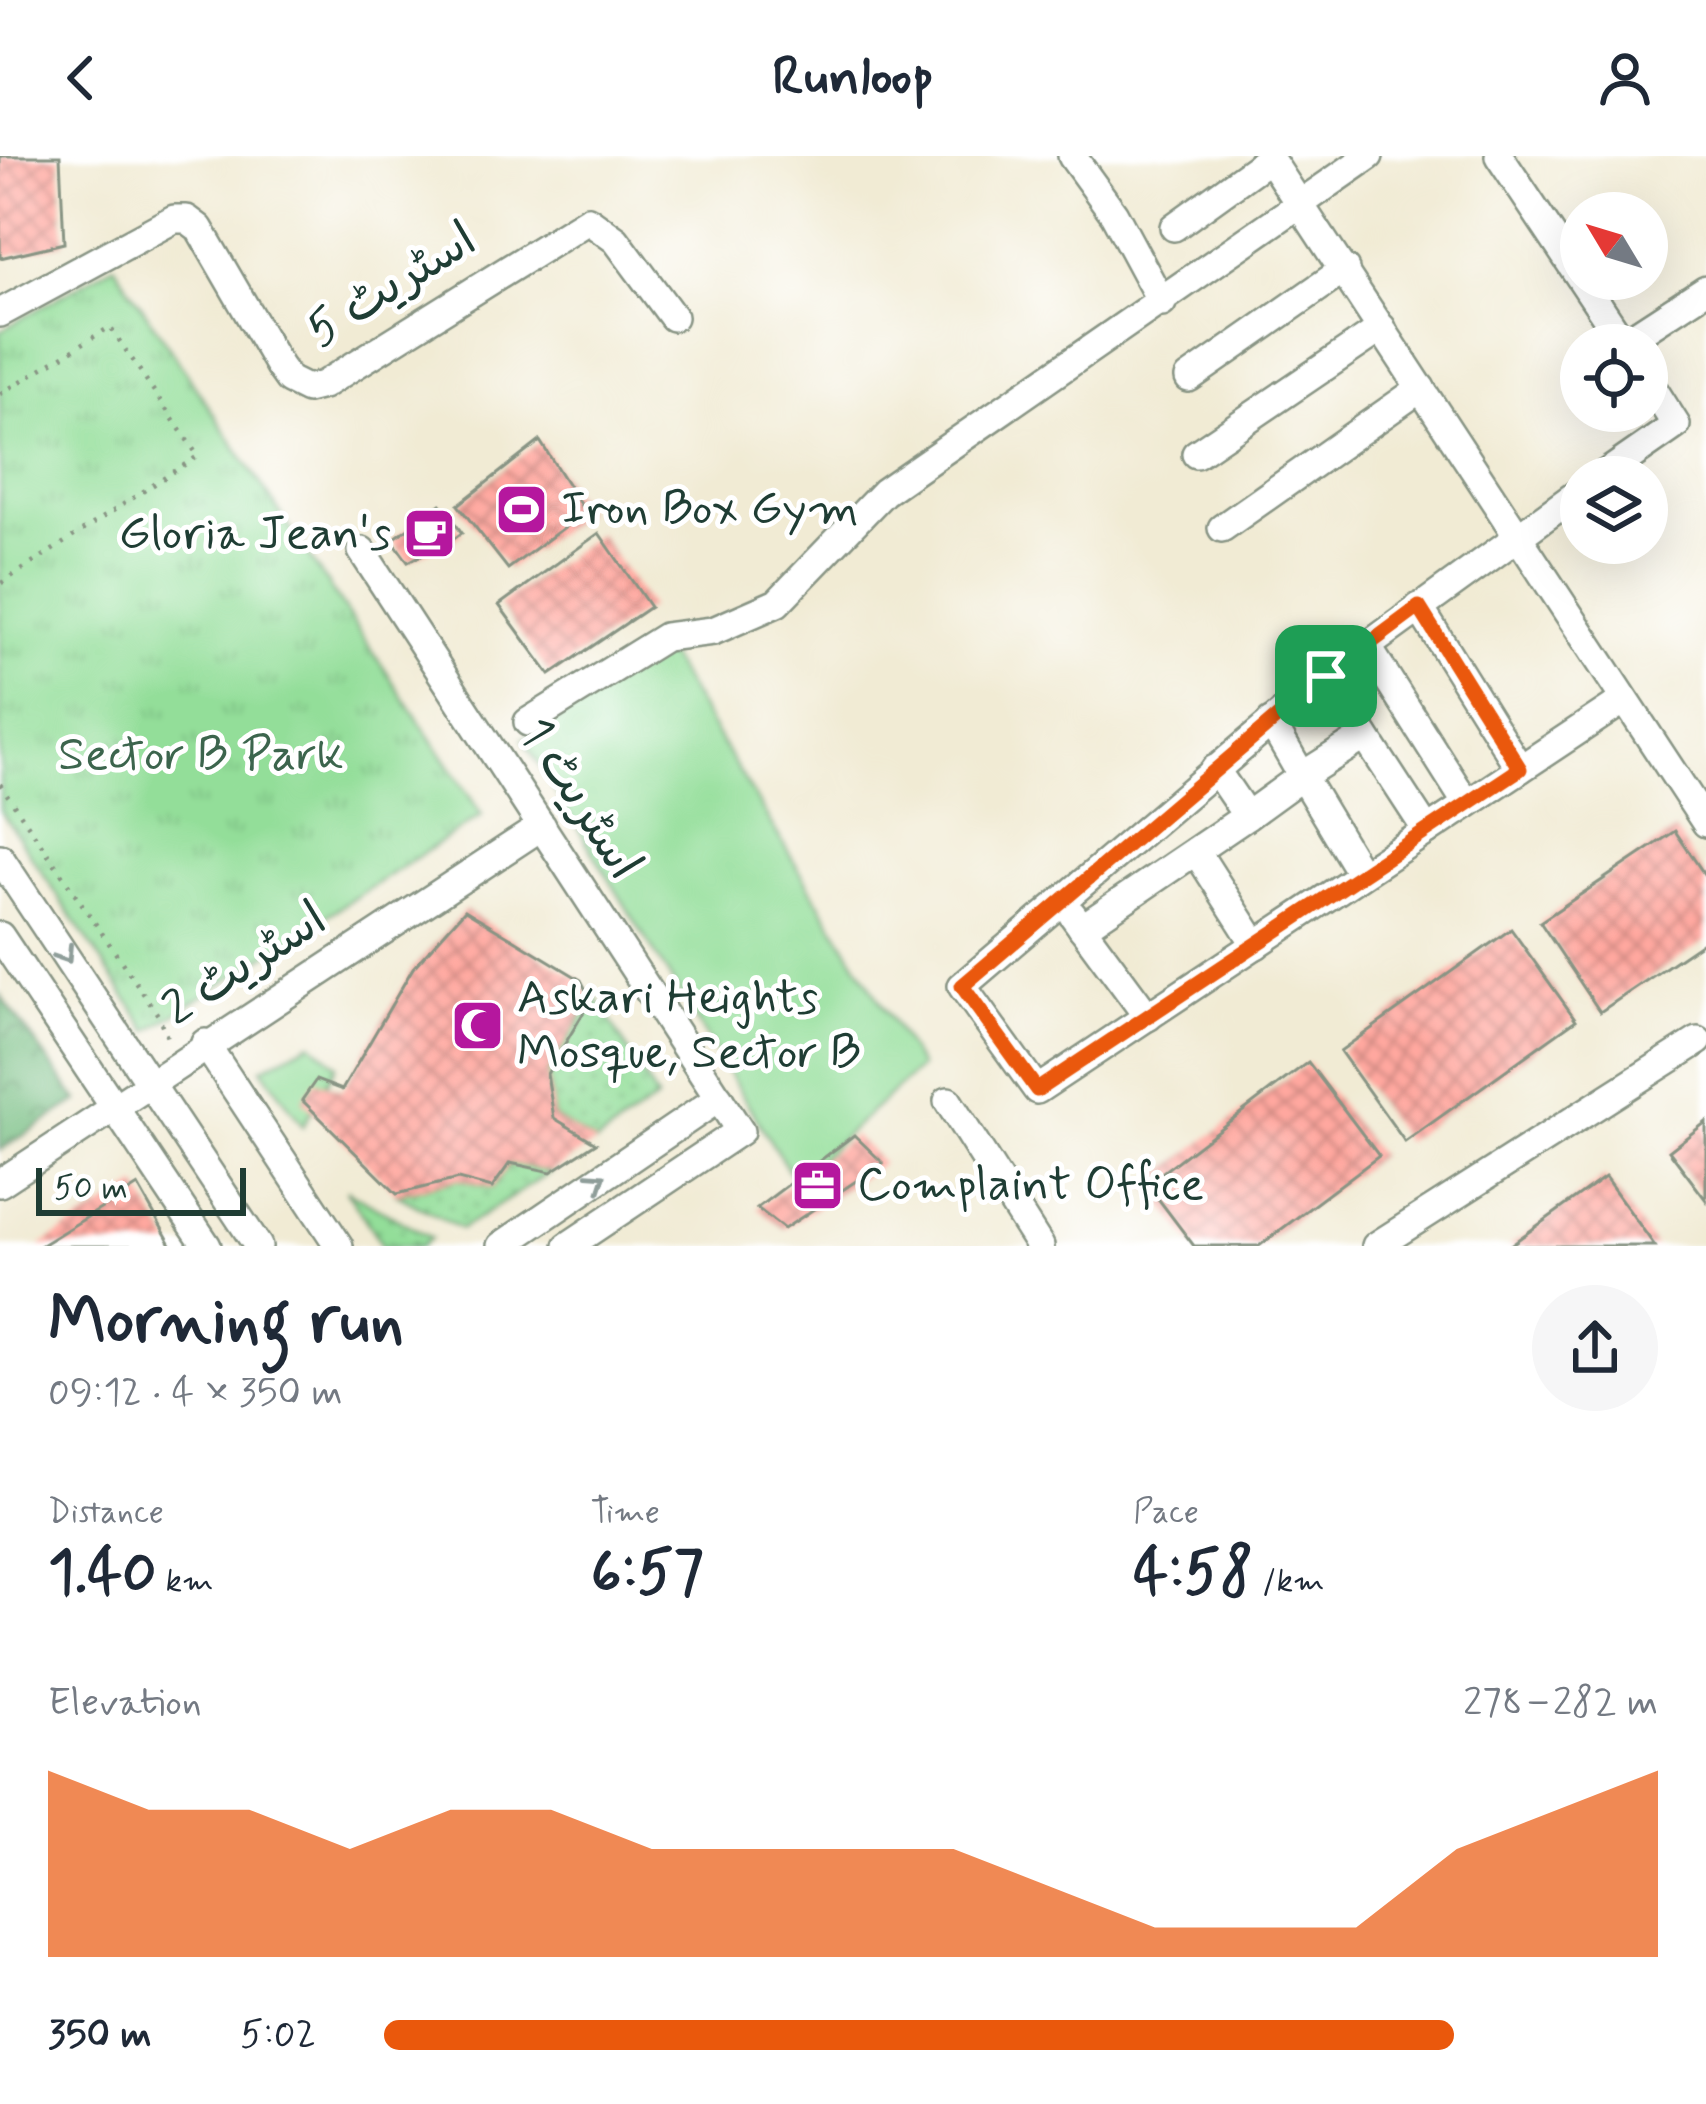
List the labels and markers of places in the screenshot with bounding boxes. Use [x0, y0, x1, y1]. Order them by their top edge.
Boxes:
place label: Iron Box Gym [561, 478, 859, 541]
sports icon: Iron Box Gym [494, 481, 550, 537]
place label: Gloria Jean's [118, 503, 391, 566]
cafe icon: Gloria Jean's [402, 506, 458, 562]
pin [1275, 625, 1377, 727]
place label: Askari Heights Mosque, Sector B [517, 967, 860, 1085]
mosque icon: Askari Heights Mosque, Sector B [450, 998, 506, 1054]
place label: Complaint Office [857, 1154, 1204, 1217]
office icon: Complaint Office [790, 1157, 846, 1213]

